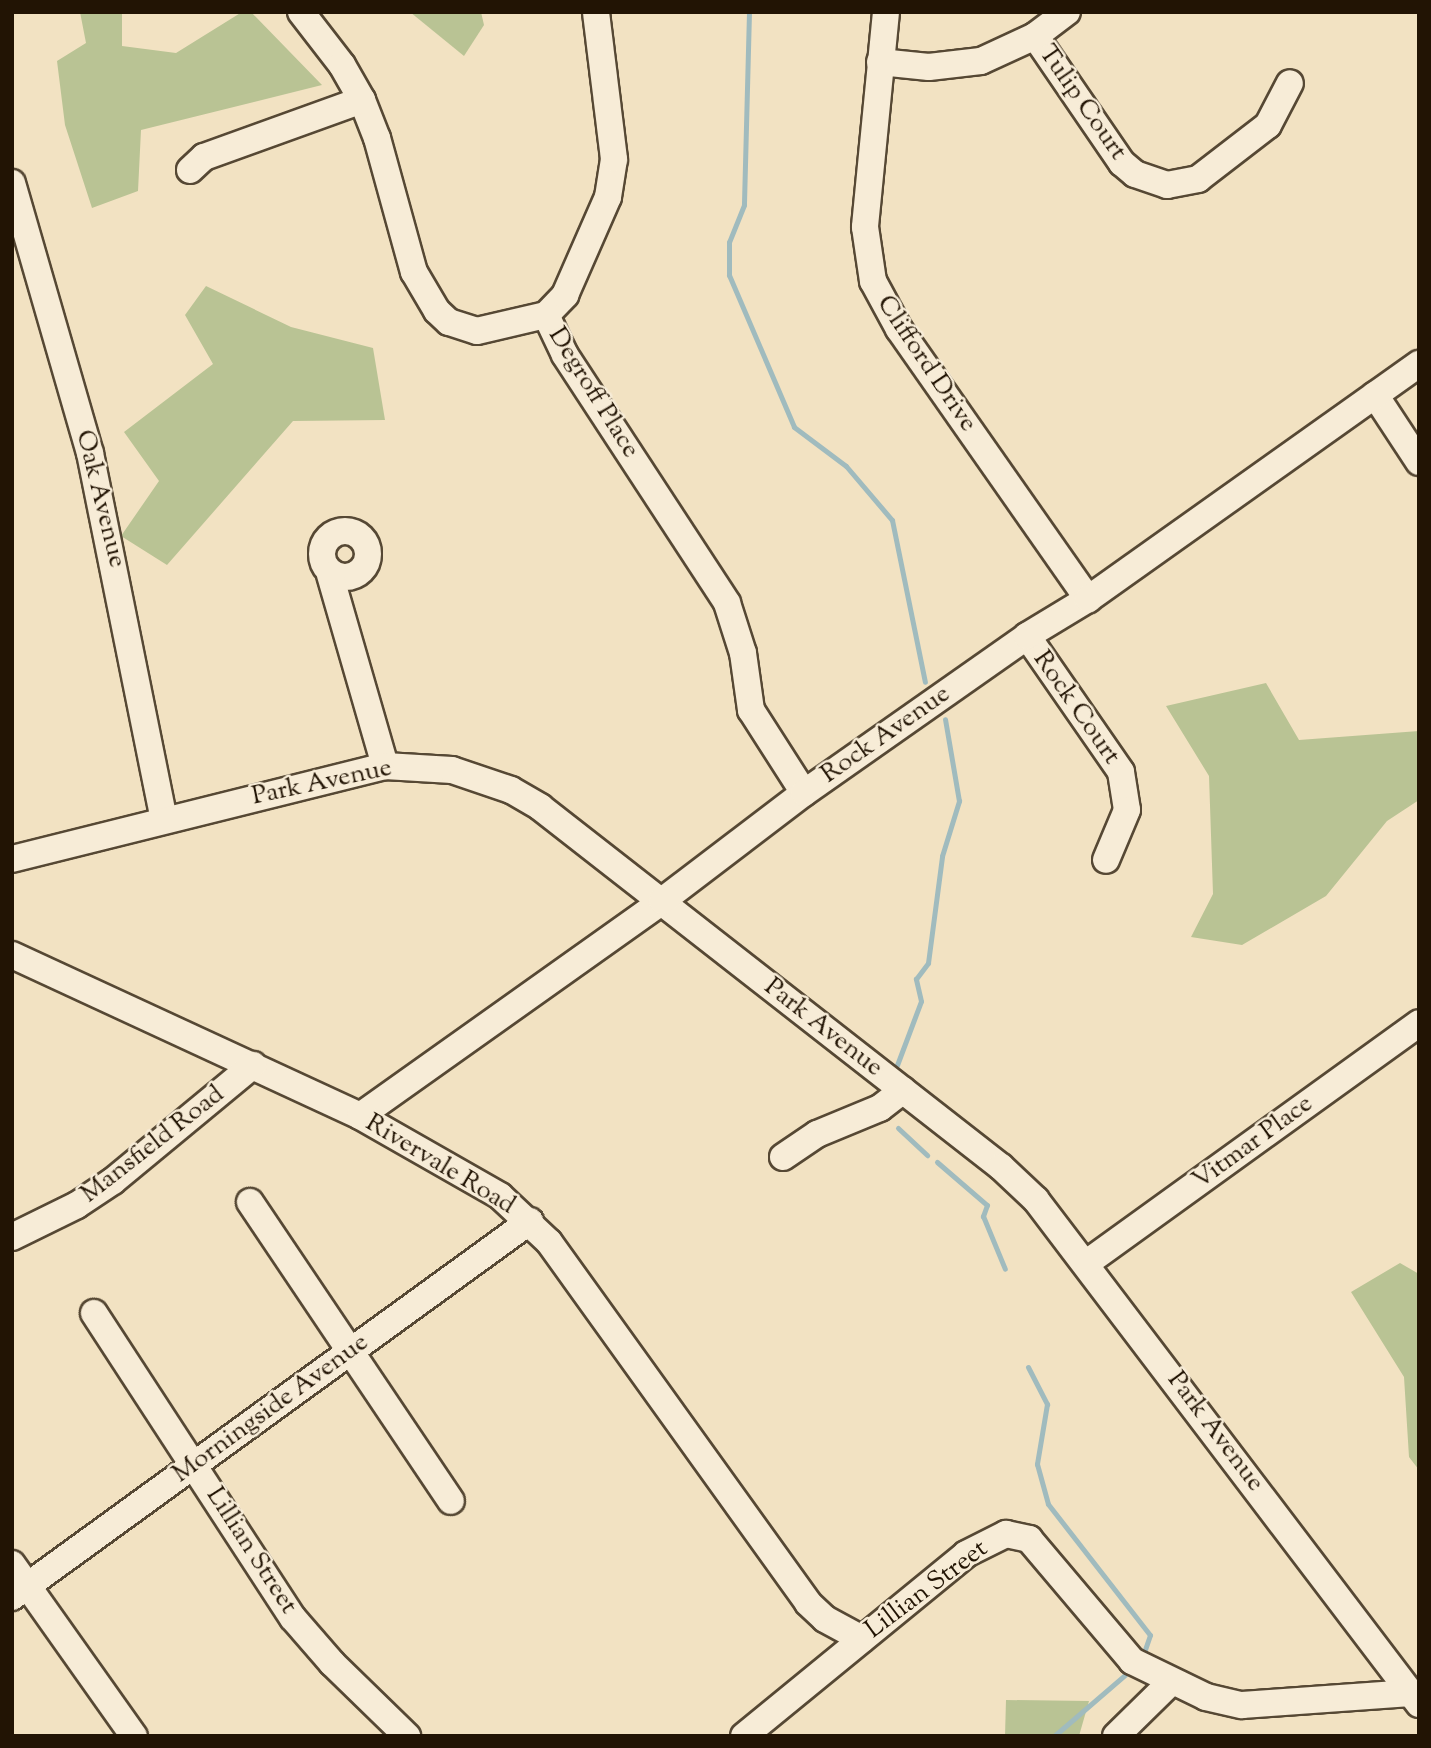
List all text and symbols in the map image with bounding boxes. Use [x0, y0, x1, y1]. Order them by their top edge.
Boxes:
street label: Tulip Court [1031, 39, 1133, 167]
street label: Clifford Drive [869, 290, 983, 438]
street label: Degroff Place [541, 322, 645, 464]
street label: Oak Avenue [68, 427, 132, 571]
street label: Rock Court [1025, 645, 1127, 771]
street label: Rock Avenue [815, 679, 957, 791]
street label: Park Avenue [249, 753, 395, 813]
street label: Park Avenue [757, 972, 889, 1084]
street label: Mansfield Road [75, 1079, 231, 1211]
street label: Vitmar Place [1187, 1089, 1319, 1197]
street label: Rivervale Road [359, 1108, 521, 1222]
street label: Morningside Avenue [167, 1327, 375, 1491]
street label: Park Avenue [1160, 1366, 1270, 1498]
street label: Lillian Street [198, 1482, 304, 1620]
street label: Lillian Street [860, 1534, 994, 1646]

